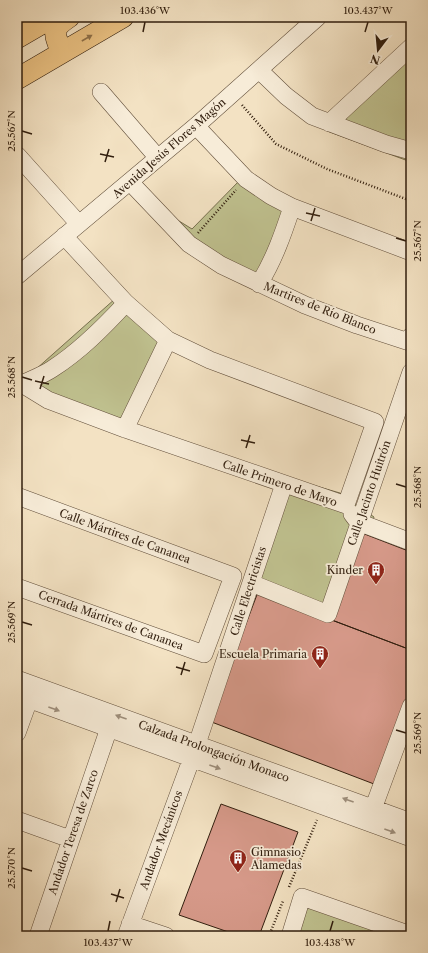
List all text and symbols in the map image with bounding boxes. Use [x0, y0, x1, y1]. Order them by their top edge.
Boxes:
text: 103.436°W [120, 4, 171, 17]
text: 103.437°W [343, 4, 394, 17]
north arrow [358, 30, 398, 70]
one-way arrow [81, 35, 93, 41]
text: N [368, 51, 382, 68]
street label: Avenida Jesús Flores Magón [109, 95, 229, 202]
text: 25.567°N [5, 110, 18, 152]
text: 25.567°N [411, 220, 424, 262]
street label: Martires de Río Blanco [262, 279, 378, 337]
text: 25.568°N [5, 356, 18, 398]
street label: Calle Jacinto Huitrón [344, 438, 394, 547]
street label: Calle Primero de Mayo [221, 457, 340, 509]
text: 25.568°N [411, 466, 424, 508]
street label: Calle Mártires de Cananea [57, 506, 193, 566]
street label: Calle Electricistas [227, 544, 269, 637]
building icon: Kinder [366, 560, 386, 585]
place label: Kinder [327, 563, 363, 577]
street label: Cerrada Mártires de Cananea [36, 587, 186, 653]
text: 25.569°N [5, 601, 18, 643]
building icon: Escuela Primaria [310, 644, 330, 669]
place label: Escuela Primaria [219, 647, 307, 661]
one-way arrow [48, 706, 60, 712]
text: 25.569°N [411, 712, 424, 754]
one-way arrow [114, 713, 126, 719]
street label: Calzada Prolongación Monaco [137, 717, 292, 785]
one-way arrow [210, 765, 222, 771]
street label: Andador Teresa de Zarco [45, 767, 101, 897]
street label: Andador Mecánicos [136, 788, 186, 892]
one-way arrow [341, 796, 353, 802]
one-way arrow [385, 828, 397, 834]
place label: Gimnasio Alamedas [250, 845, 302, 872]
text: 25.570°N [5, 847, 18, 889]
building icon: Gimnasio Alamedas [228, 848, 248, 873]
text: 103.437°W [83, 936, 134, 949]
text: 103.438°W [305, 936, 356, 949]

